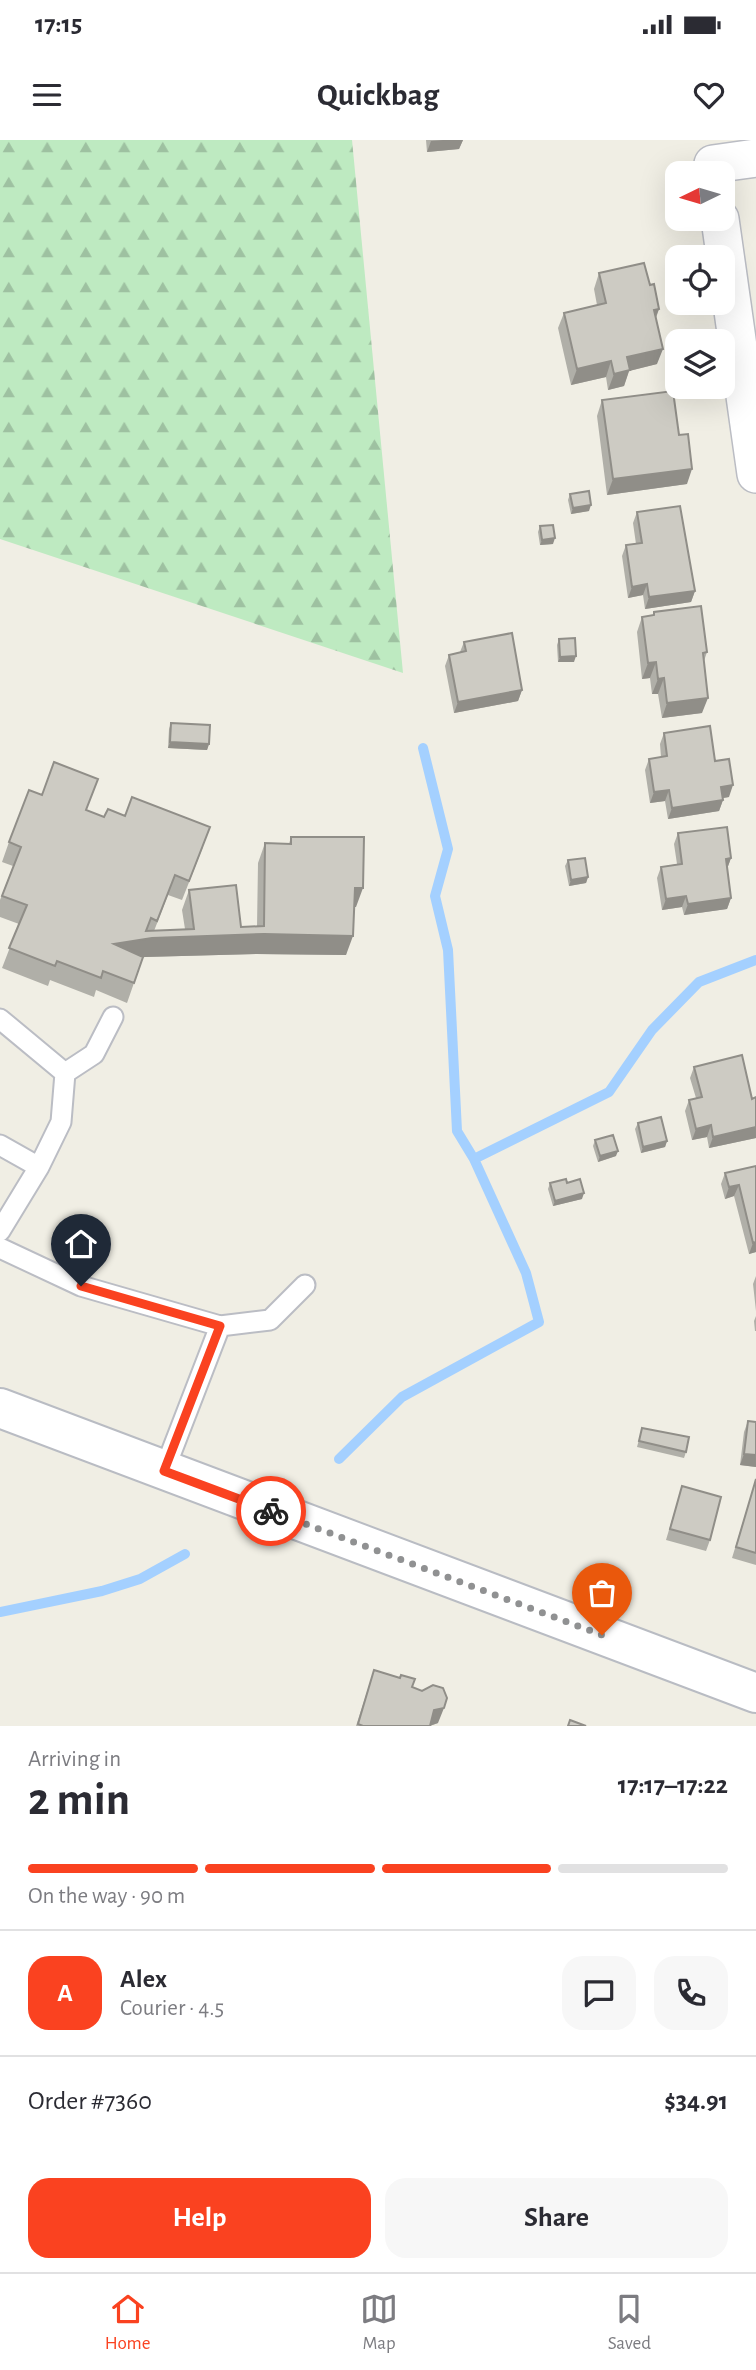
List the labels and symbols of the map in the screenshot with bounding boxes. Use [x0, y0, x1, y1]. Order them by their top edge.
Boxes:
north arrow [665, 161, 735, 231]
pin [51, 1214, 111, 1286]
courier [236, 1476, 306, 1546]
pin [572, 1563, 632, 1635]

